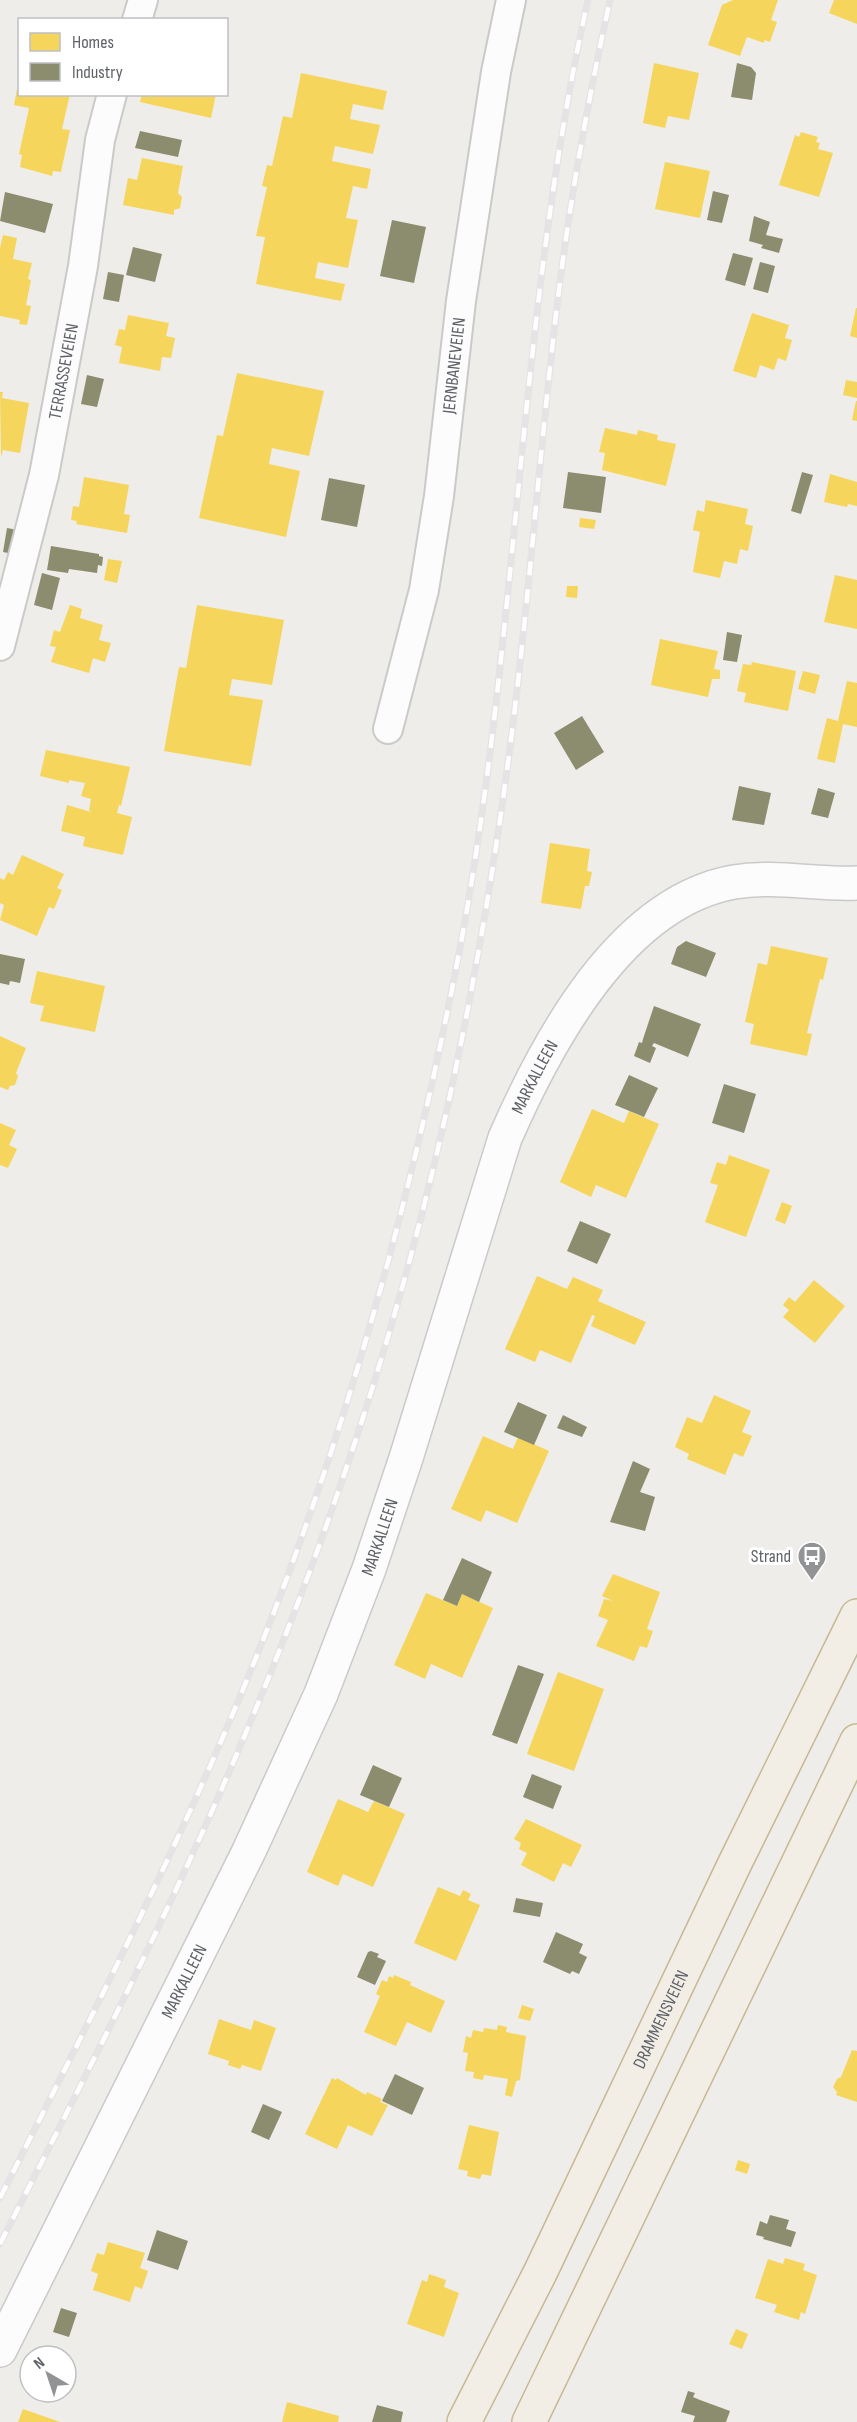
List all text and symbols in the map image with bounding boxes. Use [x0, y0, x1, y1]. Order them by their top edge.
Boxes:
legend [18, 18, 228, 96]
text: Homes [72, 32, 114, 53]
text: Industry [72, 62, 123, 83]
street label: JERNBANEVEIEN [438, 316, 470, 416]
street label: TERRASSEVEIEN [45, 322, 83, 421]
street label: MARKALLEEN [507, 1037, 563, 1118]
street label: MARKALLEEN [357, 1496, 403, 1579]
bus stop icon: Strand [796, 1540, 828, 1582]
place label: Strand [751, 1546, 791, 1567]
street label: MARKALLEEN [157, 1941, 212, 2022]
street label: DRAMMENSVEIEN [629, 1967, 693, 2072]
north arrow [18, 2344, 78, 2404]
text: N [30, 2353, 49, 2374]

